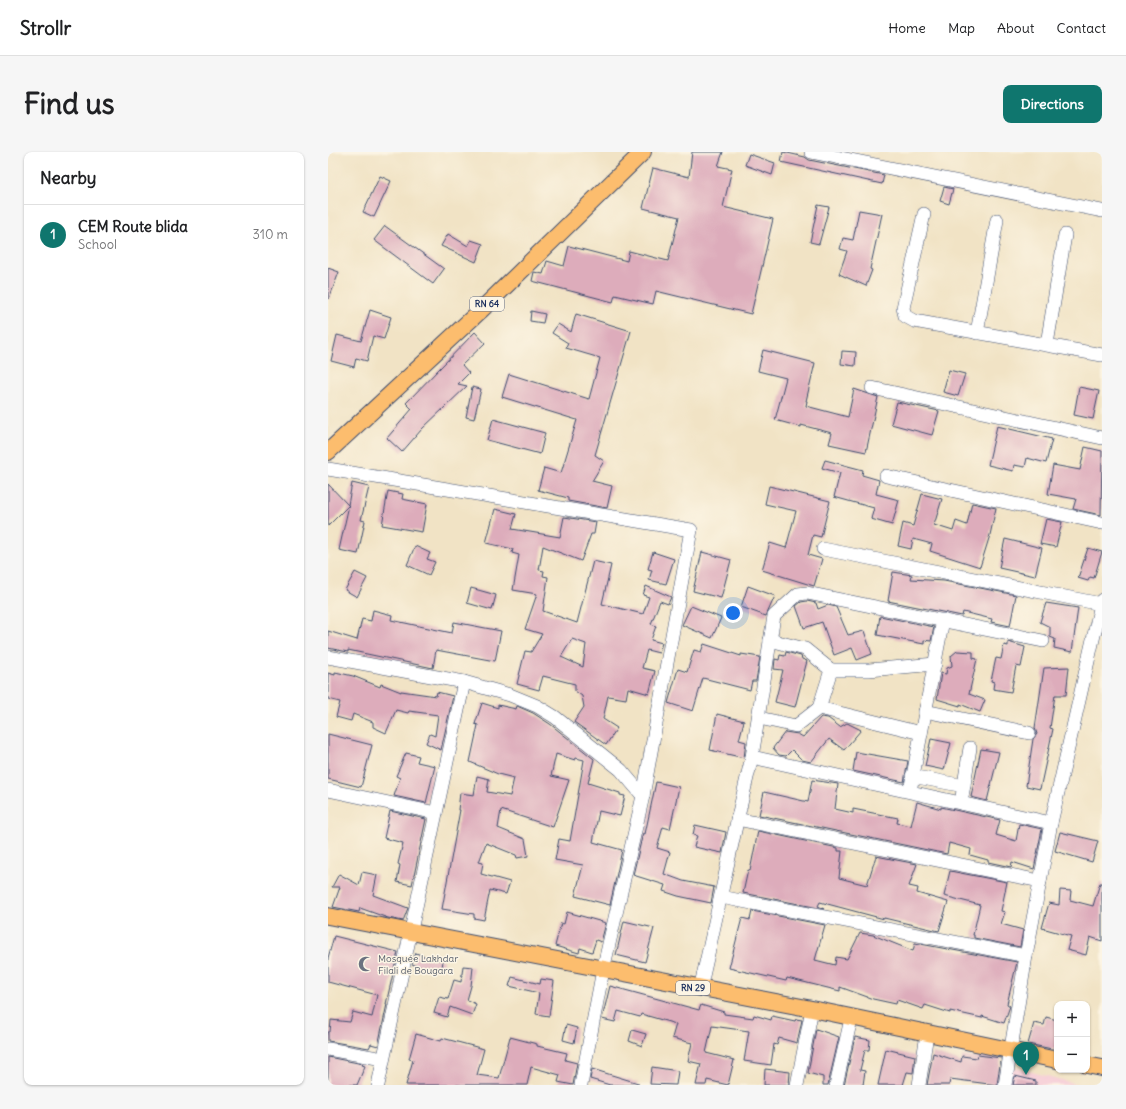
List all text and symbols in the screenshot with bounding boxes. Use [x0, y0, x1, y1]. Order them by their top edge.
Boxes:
text: Strollr [20, 16, 71, 40]
text: Home [888, 19, 926, 37]
text: Map [948, 19, 975, 37]
text: About [997, 19, 1035, 37]
text: Contact [1057, 19, 1106, 37]
button: Directions [1003, 85, 1102, 123]
text: Find us [24, 86, 115, 122]
text: Nearby [40, 167, 96, 189]
text: CEM Route blida [78, 217, 188, 236]
text: 1 [50, 226, 56, 243]
text: 310 m [253, 226, 288, 243]
text: School [78, 236, 117, 253]
road number: RN 64 [470, 297, 504, 311]
your location [723, 603, 743, 623]
place label: Mosquée Lakhdar Filali de Bougara [378, 952, 458, 977]
mosque icon: Mosquée Lakhdar Filali de Bougara [357, 955, 375, 973]
road number: RN 29 [676, 981, 710, 995]
map controls [1054, 1001, 1090, 1073]
button: + [1054, 1001, 1090, 1037]
button: − [1054, 1037, 1090, 1073]
pin: 1 [1013, 1042, 1039, 1075]

